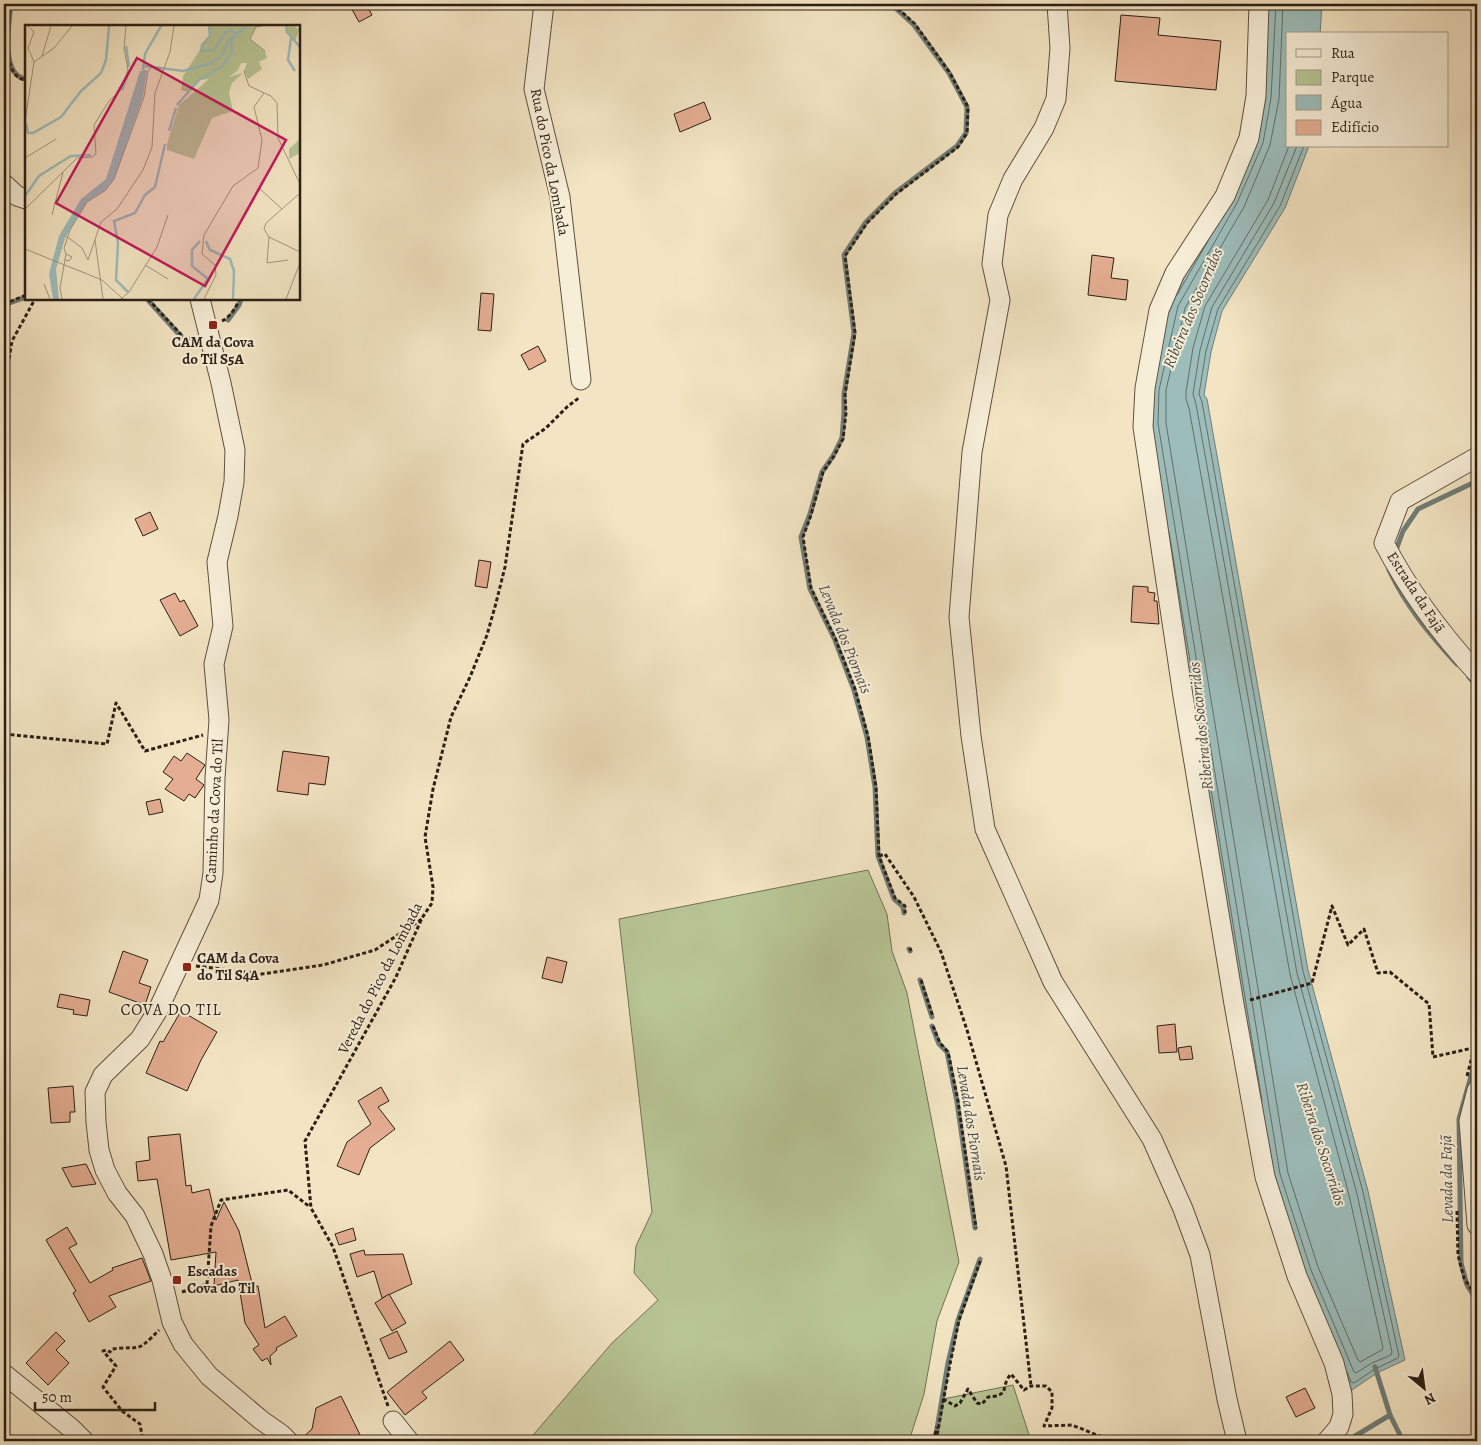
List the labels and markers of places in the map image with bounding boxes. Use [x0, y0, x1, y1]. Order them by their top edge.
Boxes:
marker: CAM da Cova do Til S5A [207, 319, 219, 331]
place label: CAM da Cova do Til S5A [172, 332, 255, 369]
place label: CAM da Cova do Til S4A [197, 948, 280, 985]
marker: CAM da Cova do Til S4A [181, 961, 193, 973]
place label: Escadas Cova do Til [187, 1261, 255, 1298]
marker: Escadas Cova do Til [171, 1274, 183, 1286]

